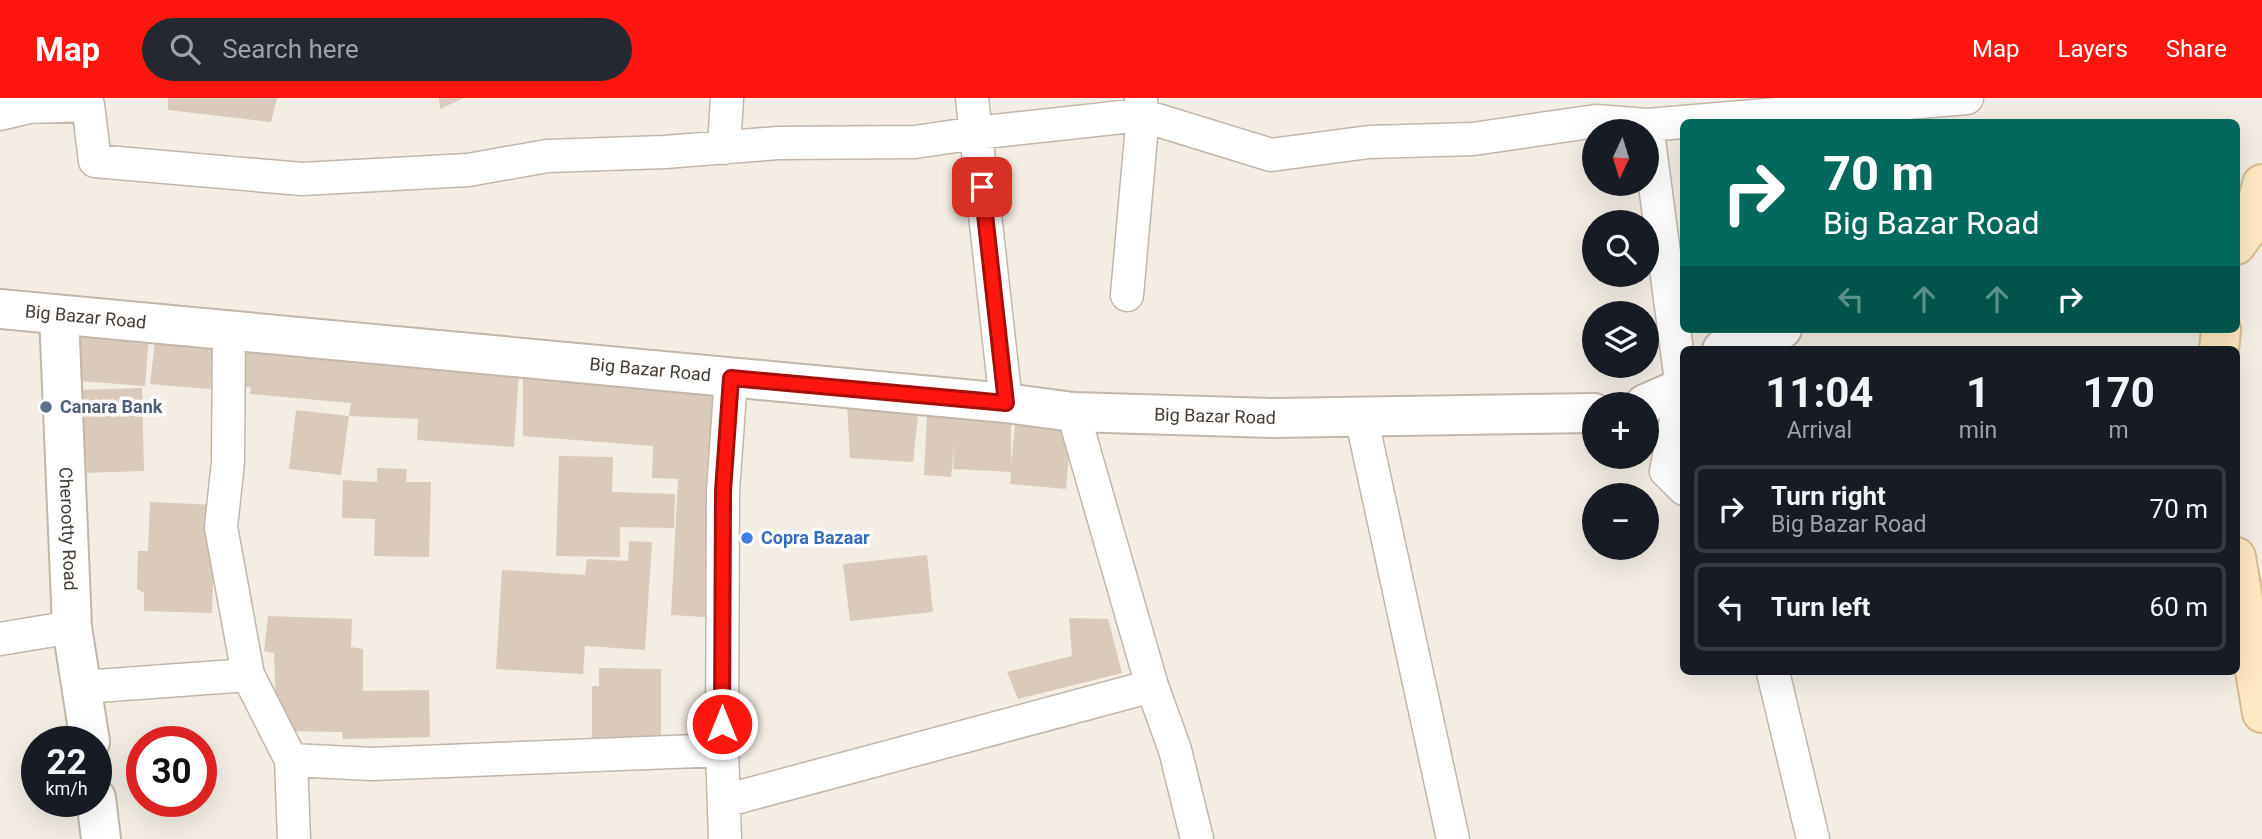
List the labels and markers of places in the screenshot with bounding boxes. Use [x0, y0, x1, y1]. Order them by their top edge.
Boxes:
pin [952, 157, 1012, 217]
place label: Canara Bank [60, 396, 163, 417]
marker: Canara Bank [38, 399, 54, 415]
place label: Copra Bazaar [761, 527, 870, 548]
marker: Copra Bazaar [739, 530, 755, 546]

